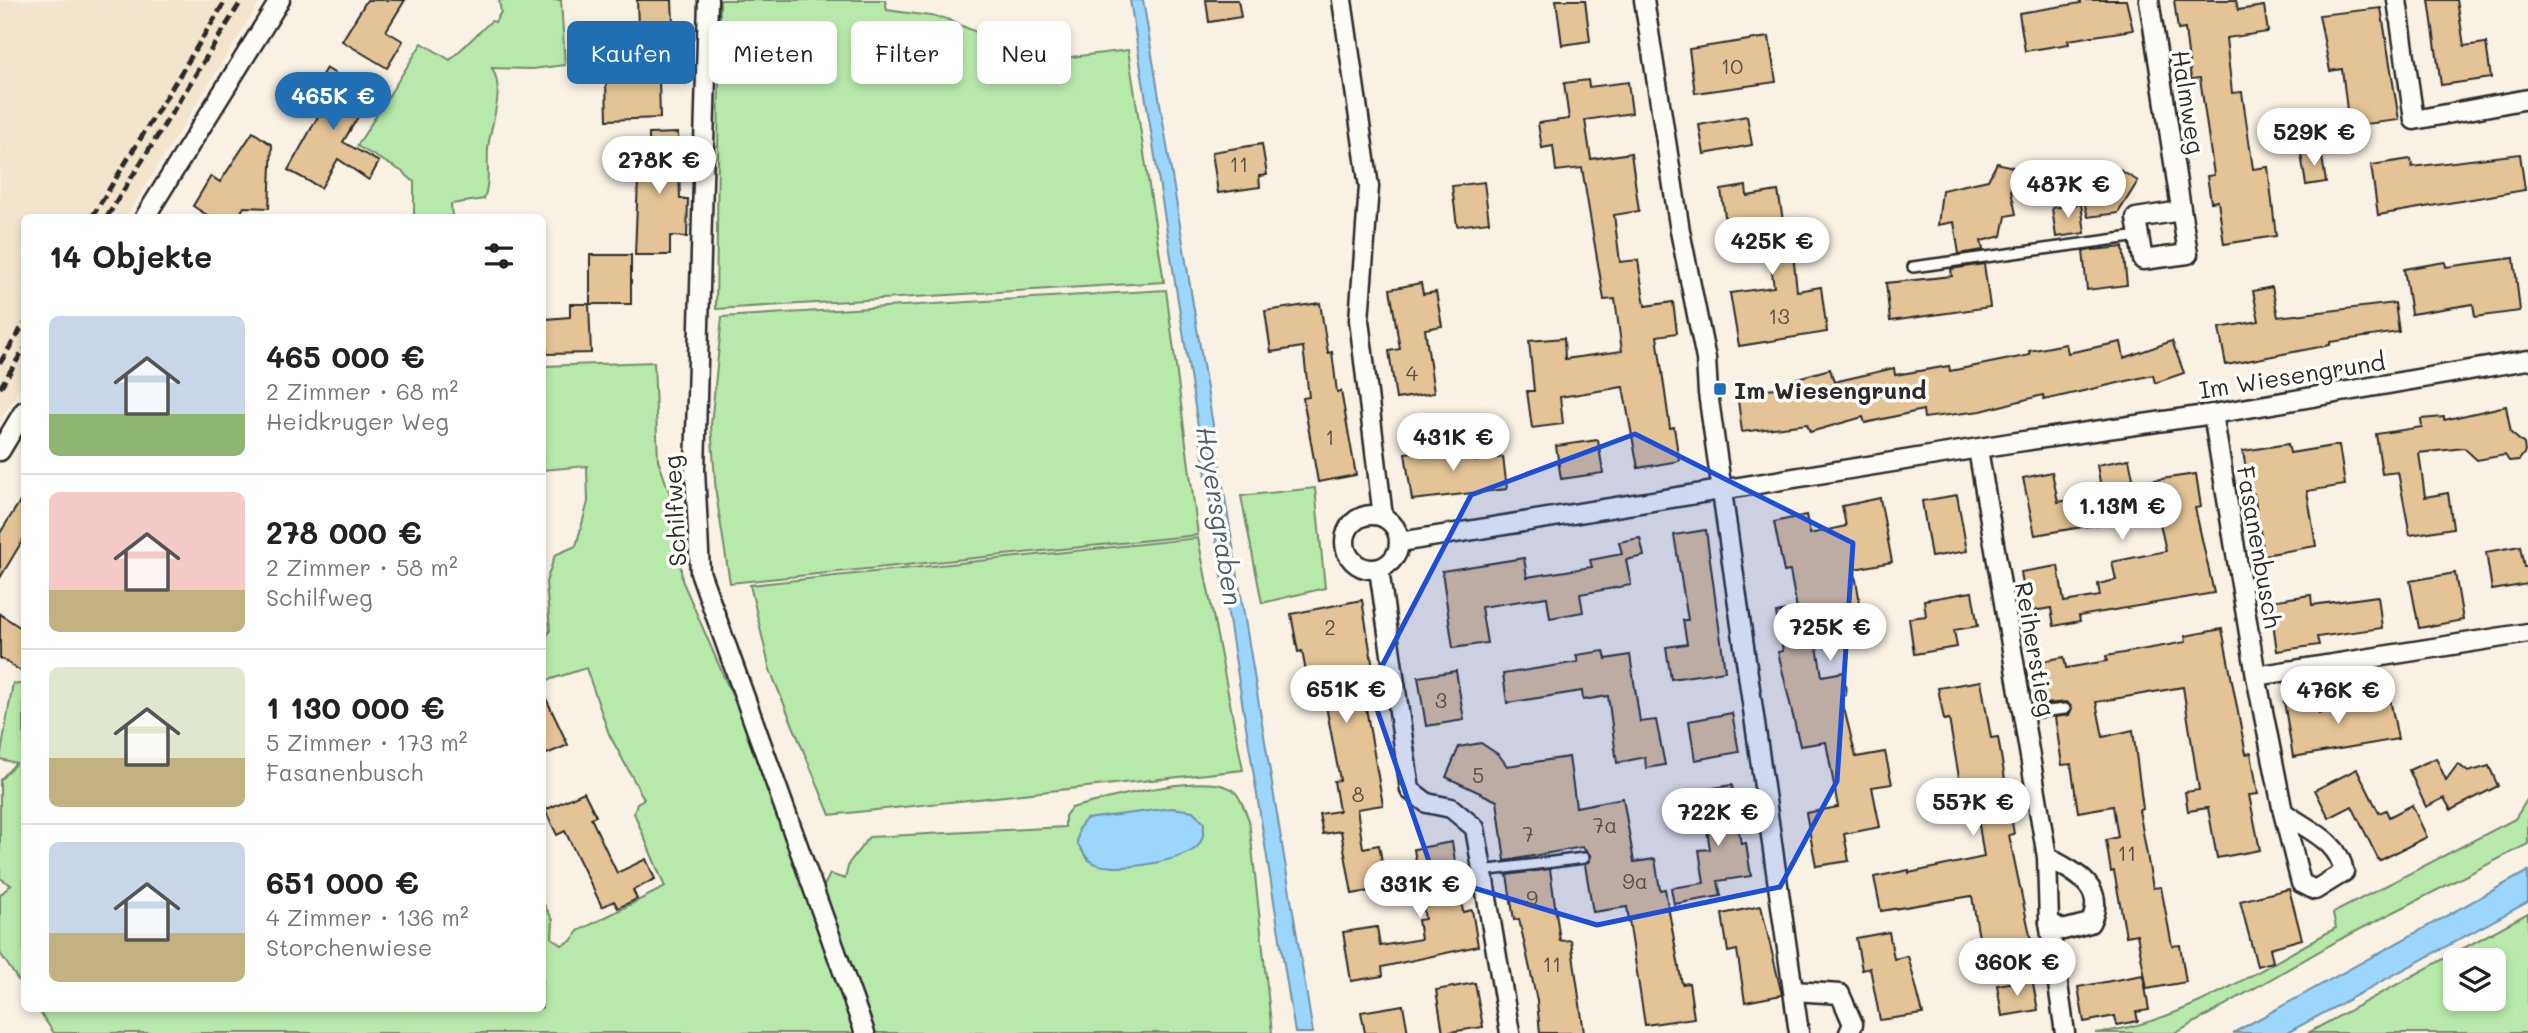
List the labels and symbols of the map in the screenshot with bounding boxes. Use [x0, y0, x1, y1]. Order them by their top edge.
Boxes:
street label: Halmweg [2166, 48, 2212, 156]
house number: 10 [1721, 52, 1743, 79]
pin: 465K € [276, 72, 390, 132]
pin: 529K € [2257, 108, 2371, 168]
pin: 278K € [602, 136, 716, 196]
house number: 11 [1230, 150, 1248, 177]
pin: 487K € [2011, 160, 2125, 220]
pin: 425K € [1715, 218, 1829, 277]
house number: 13 [1768, 302, 1790, 329]
street label: Im Wiesengrund [2197, 345, 2387, 405]
house number: 4 [1406, 359, 1419, 386]
place label: Im Wiesengrund [1734, 374, 1927, 405]
marker: Im Wiesengrund [1712, 381, 1728, 397]
pin: 431K € [1396, 414, 1510, 473]
house number: 1 [1325, 423, 1335, 450]
water label: Hoyersgraben [1189, 424, 1251, 608]
street label: Schilfweg [656, 455, 692, 567]
street label: Fasanenbusch [2230, 463, 2290, 631]
pin: 1.13M € [2057, 482, 2187, 542]
street label: Reiherstieg [2009, 579, 2063, 719]
pin: 725K € [1773, 604, 1887, 663]
house number: 2 [1324, 613, 1336, 640]
pin: 651K € [1289, 666, 1403, 725]
pin: 476K € [2281, 666, 2395, 726]
house number: 3 [1435, 686, 1447, 713]
house number: 5 [1472, 761, 1484, 788]
pin: 557K € [1916, 778, 2030, 838]
house number: 8 [1352, 780, 1364, 807]
pin: 722K € [1661, 788, 1775, 848]
house number: 7a [1593, 811, 1617, 838]
house number: 7 [1522, 820, 1534, 847]
house number: 11 [2118, 839, 2136, 866]
pin: 331K € [1363, 860, 1477, 920]
house number: 9a [1622, 867, 1648, 894]
house number: 9 [1526, 884, 1538, 911]
pin: 360K € [1960, 939, 2074, 998]
house number: 11 [1543, 950, 1561, 977]

